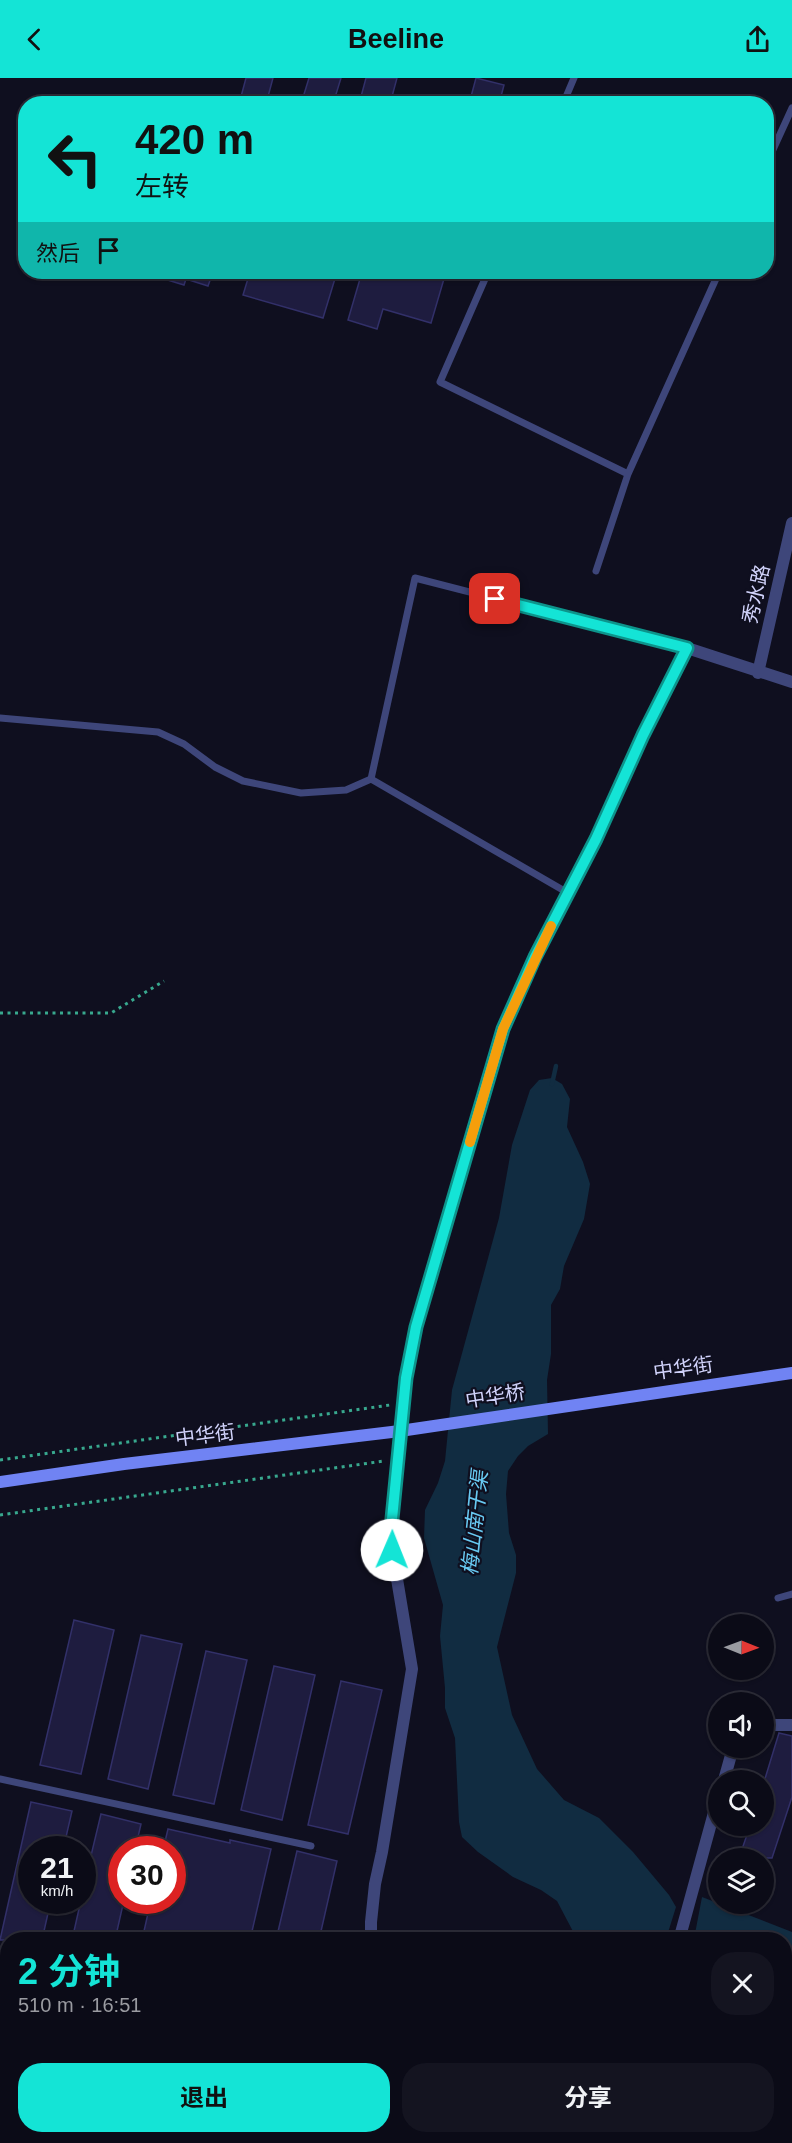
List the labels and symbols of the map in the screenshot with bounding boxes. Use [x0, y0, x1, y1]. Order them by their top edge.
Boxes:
street label: 秀水路 [739, 562, 773, 626]
pin [469, 573, 520, 624]
street label: 中华街 [652, 1353, 714, 1383]
street label: 中华桥 [464, 1380, 526, 1412]
street label: 中华街 [174, 1420, 236, 1450]
water label: 梅山南干渠 [458, 1467, 492, 1576]
position arrow [360, 1518, 424, 1582]
north arrow [708, 1614, 774, 1680]
speed limit sign: 30 [108, 1836, 186, 1914]

